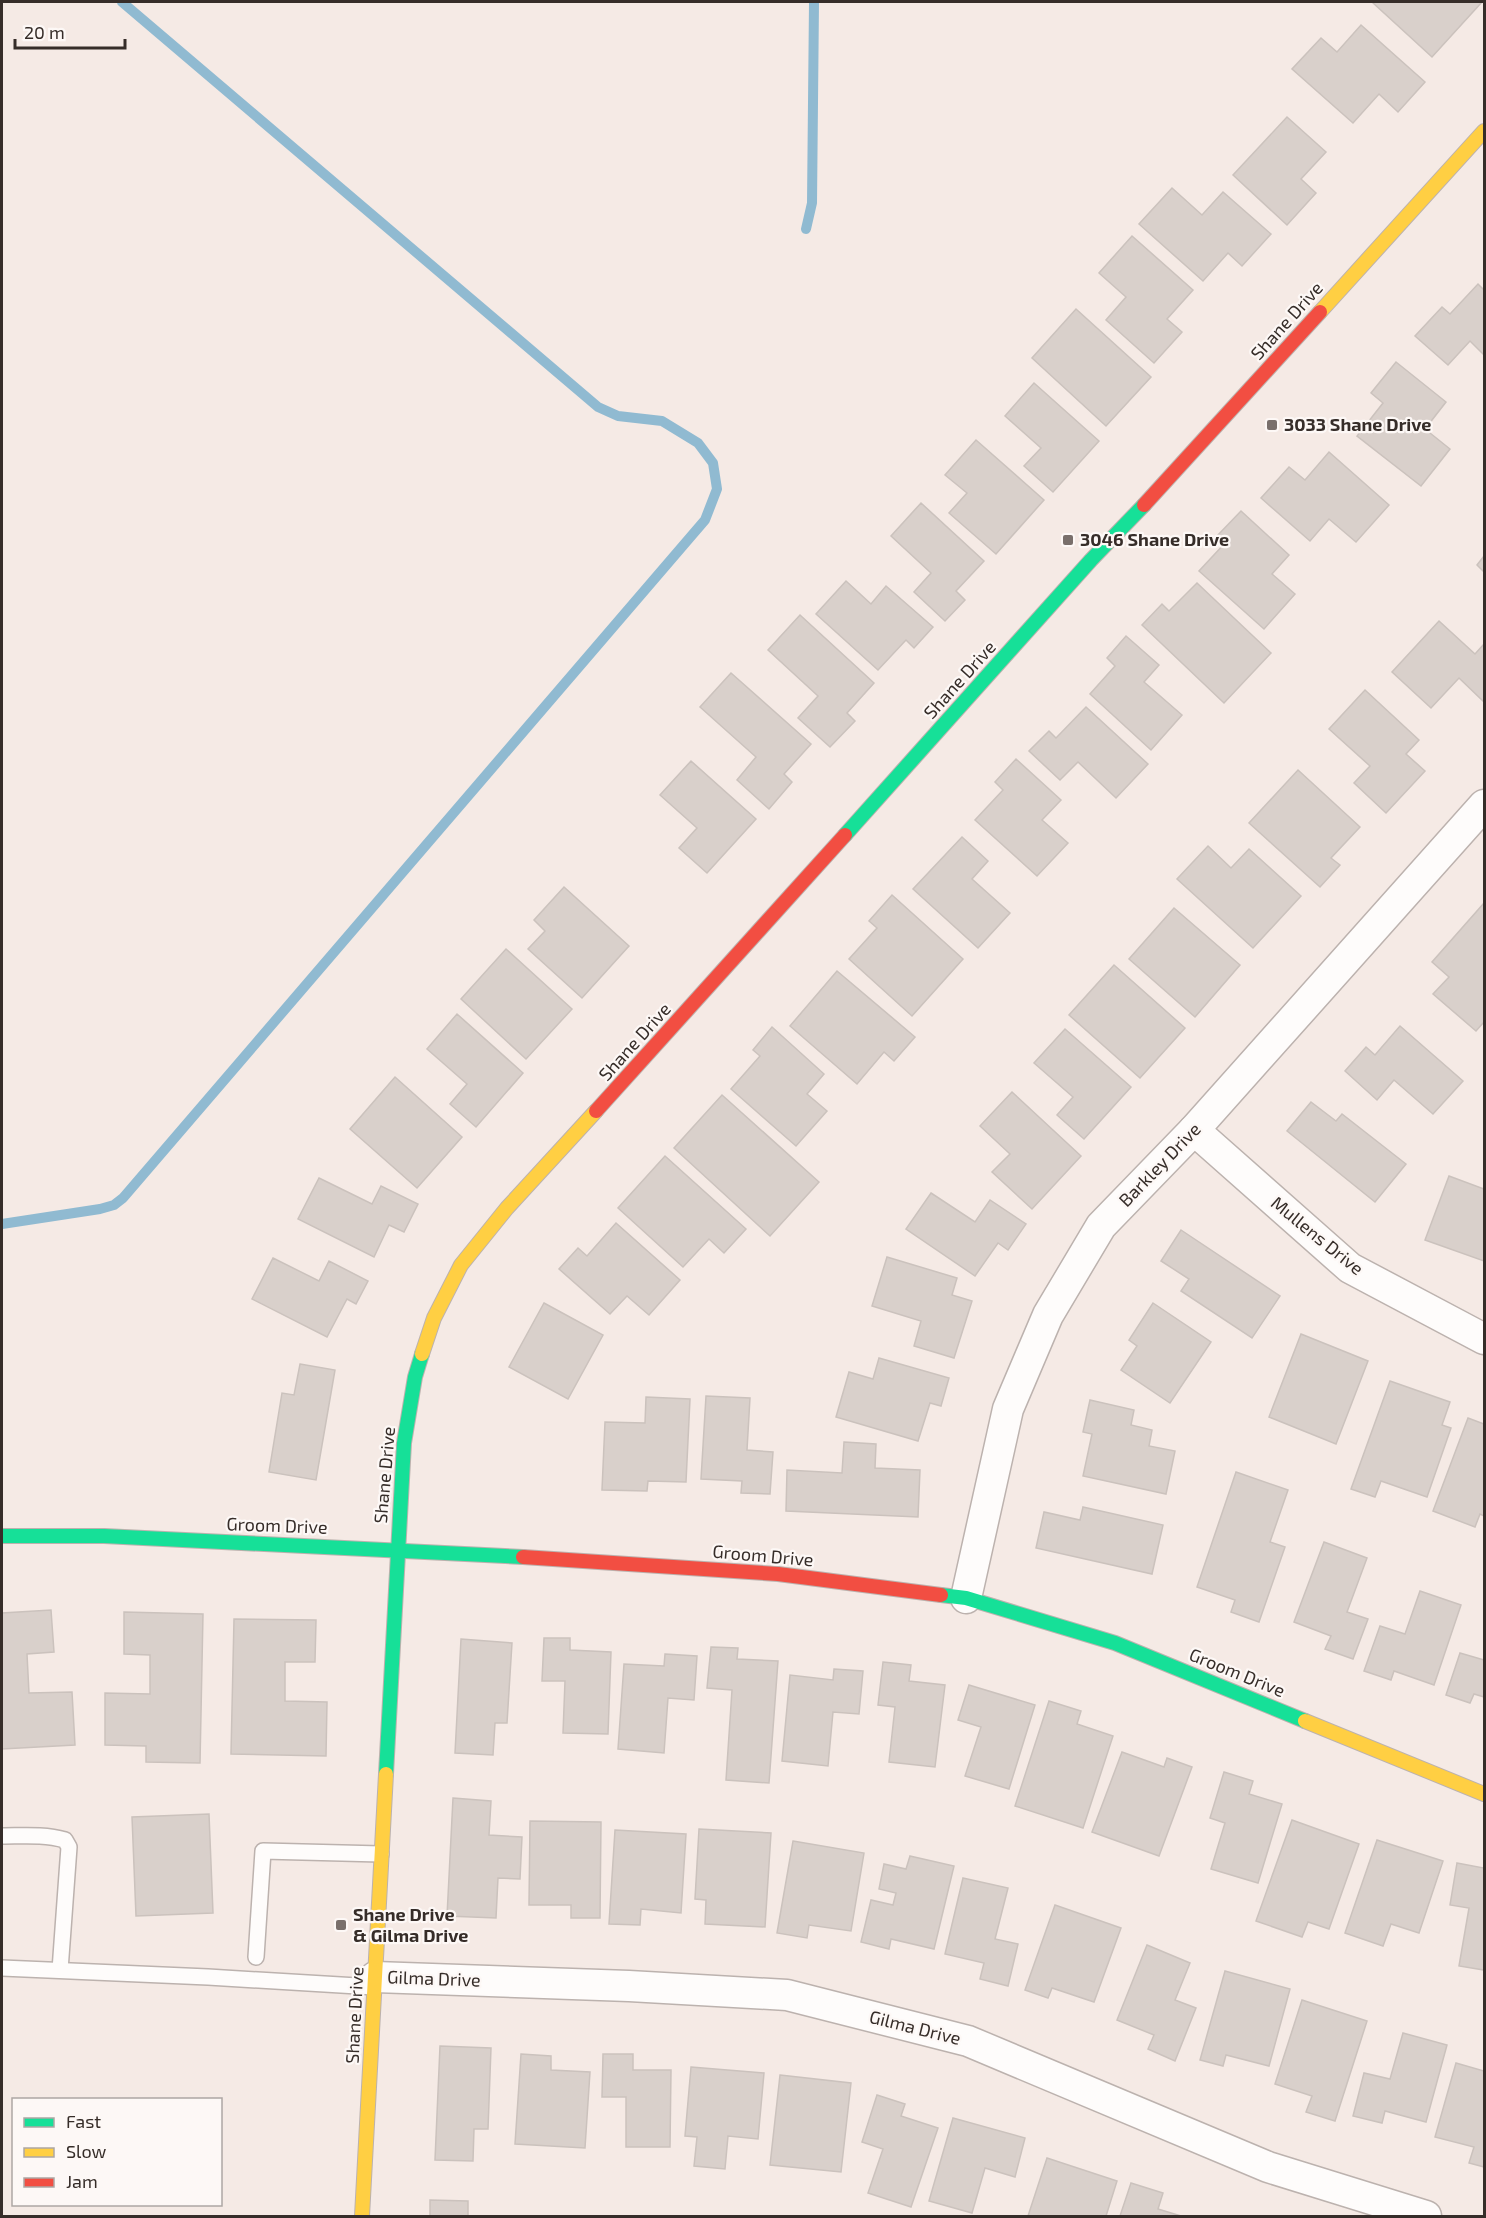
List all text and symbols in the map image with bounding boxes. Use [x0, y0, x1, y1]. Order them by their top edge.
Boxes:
scale bar [15, 12, 124, 50]
text: 20 m [24, 21, 65, 43]
street label: Shane Drive [1246, 277, 1327, 364]
place label: 3033 Shane Drive [1284, 413, 1431, 435]
marker: 3033 Shane Drive [1265, 418, 1279, 432]
place label: 3046 Shane Drive [1080, 528, 1229, 550]
marker: 3046 Shane Drive [1061, 533, 1075, 547]
street label: Shane Drive [919, 636, 1000, 723]
street label: Shane Drive [594, 998, 675, 1085]
street label: Barkley Drive [1114, 1118, 1205, 1211]
street label: Mullens Drive [1267, 1191, 1368, 1279]
street label: Shane Drive [369, 1425, 399, 1524]
street label: Groom Drive [226, 1512, 328, 1538]
street label: Groom Drive [712, 1540, 814, 1570]
street label: Groom Drive [1186, 1643, 1288, 1701]
place label: Shane Drive & Gilma Drive [353, 1903, 468, 1946]
marker: Shane Drive & Gilma Drive [334, 1918, 348, 1932]
street label: Gilma Drive [387, 1965, 481, 1991]
street label: Shane Drive [340, 1966, 368, 2064]
street label: Gilma Drive [867, 2005, 963, 2049]
legend [12, 2098, 222, 2206]
text: Fast [66, 2110, 101, 2132]
text: Slow [66, 2140, 107, 2162]
text: Jam [66, 2170, 98, 2192]

